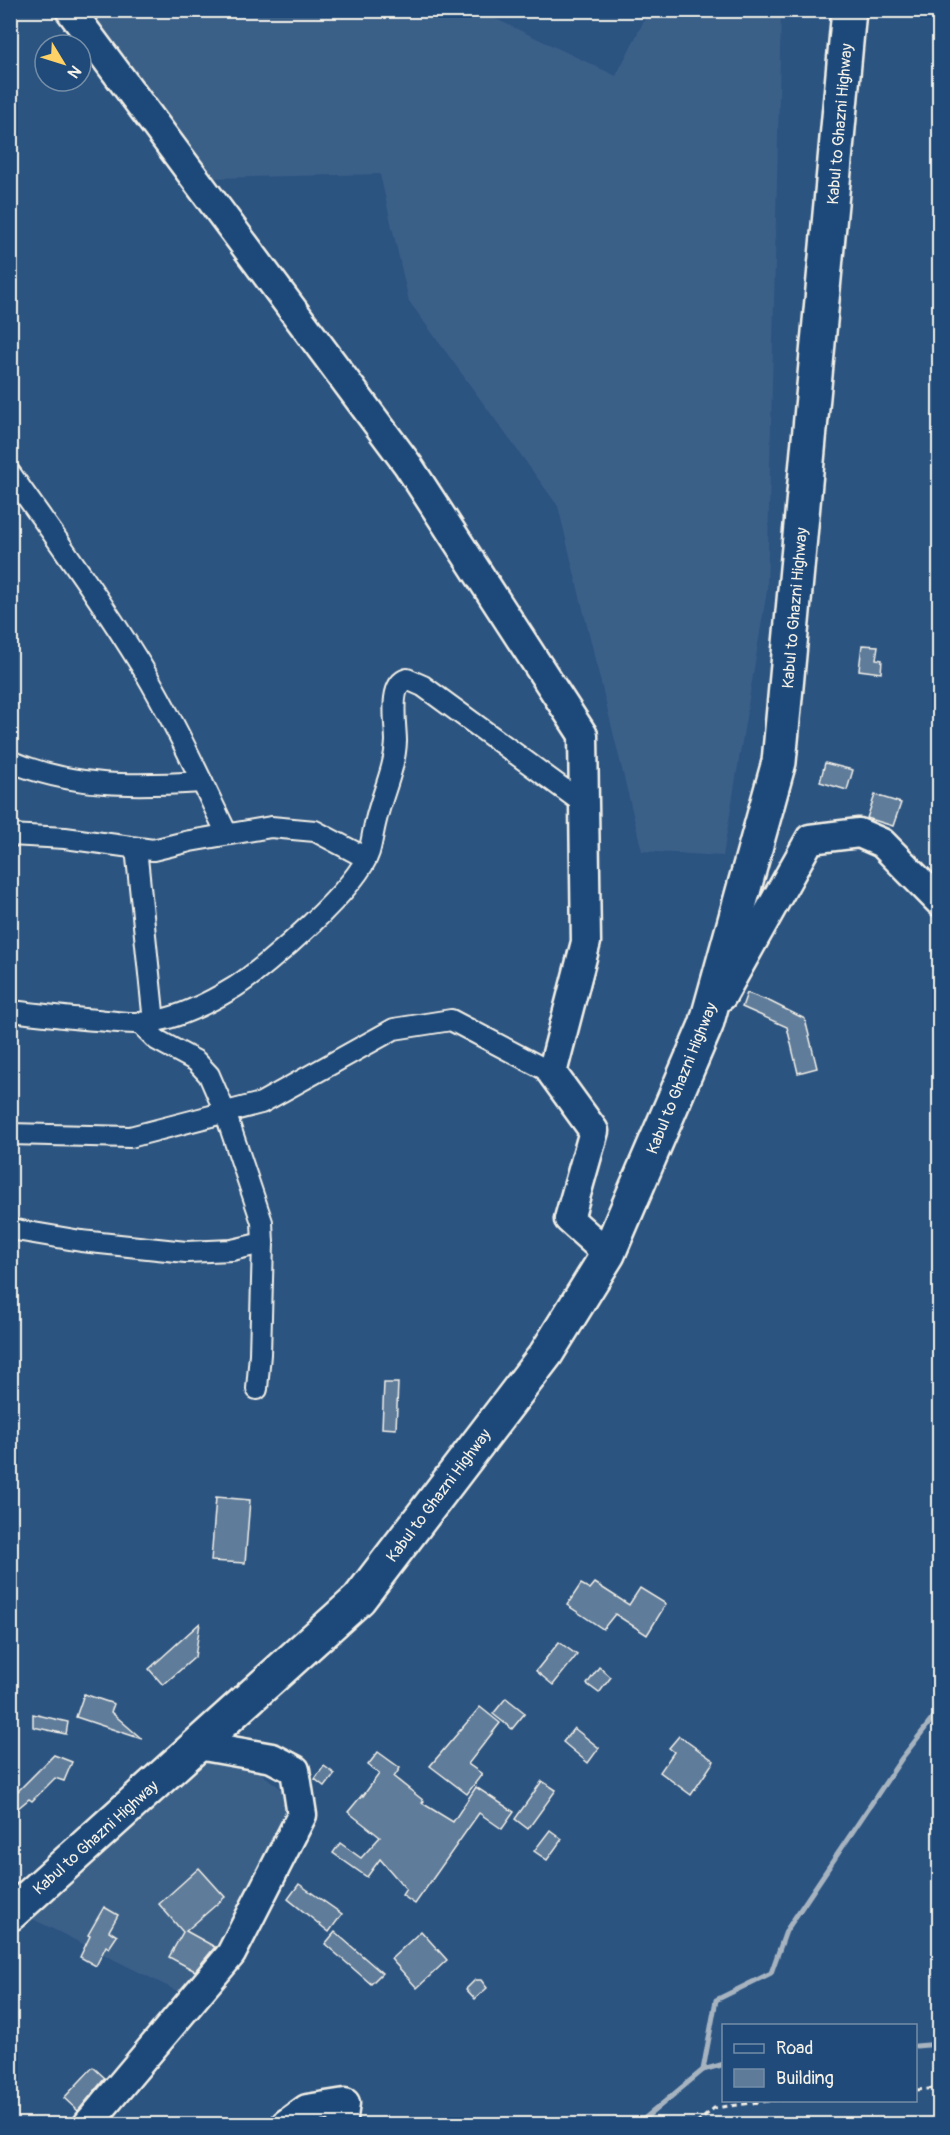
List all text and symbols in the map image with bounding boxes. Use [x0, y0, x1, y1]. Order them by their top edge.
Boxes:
north arrow [33, 33, 93, 93]
street label: Kabul to Ghazni Highway [823, 42, 857, 206]
text: N [63, 61, 85, 82]
street label: Kabul to Ghazni Highway [778, 526, 812, 690]
street label: Kabul to Ghazni Highway [642, 999, 722, 1157]
street label: Kabul to Ghazni Highway [382, 1425, 496, 1566]
street label: Kabul to Ghazni Highway [29, 1776, 163, 1899]
legend [722, 2024, 917, 2102]
text: Road [776, 2037, 813, 2060]
text: Building [776, 2067, 834, 2090]

